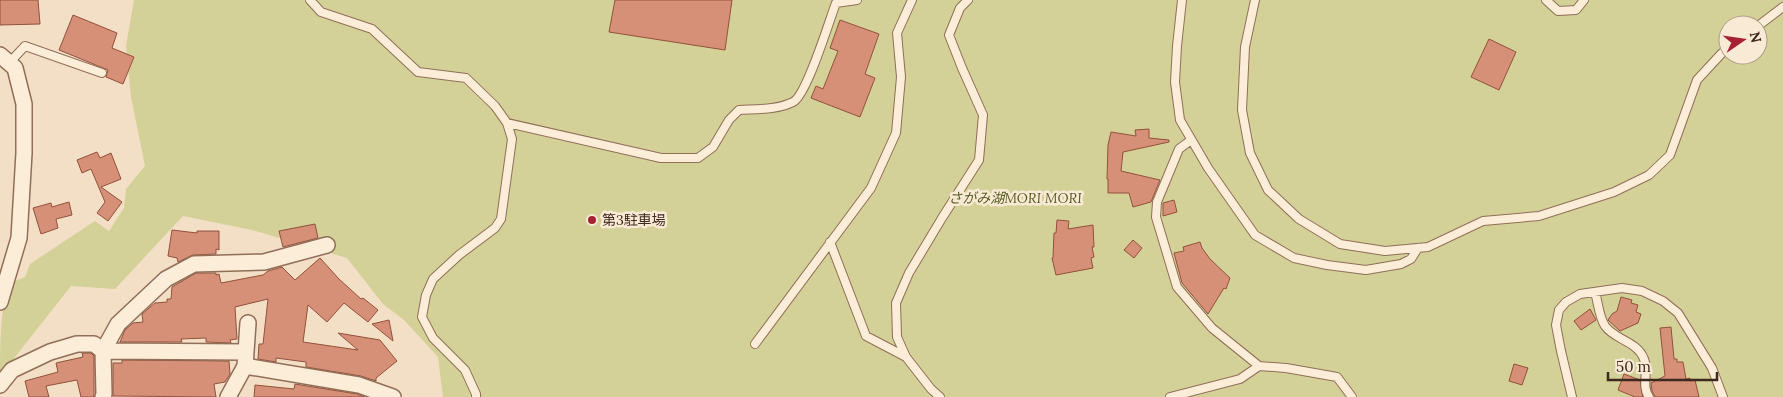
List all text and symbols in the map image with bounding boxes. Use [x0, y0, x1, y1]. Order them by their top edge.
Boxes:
north arrow [1718, 15, 1768, 65]
text: N [1746, 30, 1766, 45]
park label: さがみ湖MORI MORI [948, 189, 1082, 207]
place label: 第3駐車場 [602, 211, 666, 229]
marker: 第3駐車場 [586, 214, 598, 226]
scale bar [1608, 350, 1717, 382]
text: 50 m [1616, 357, 1651, 376]

